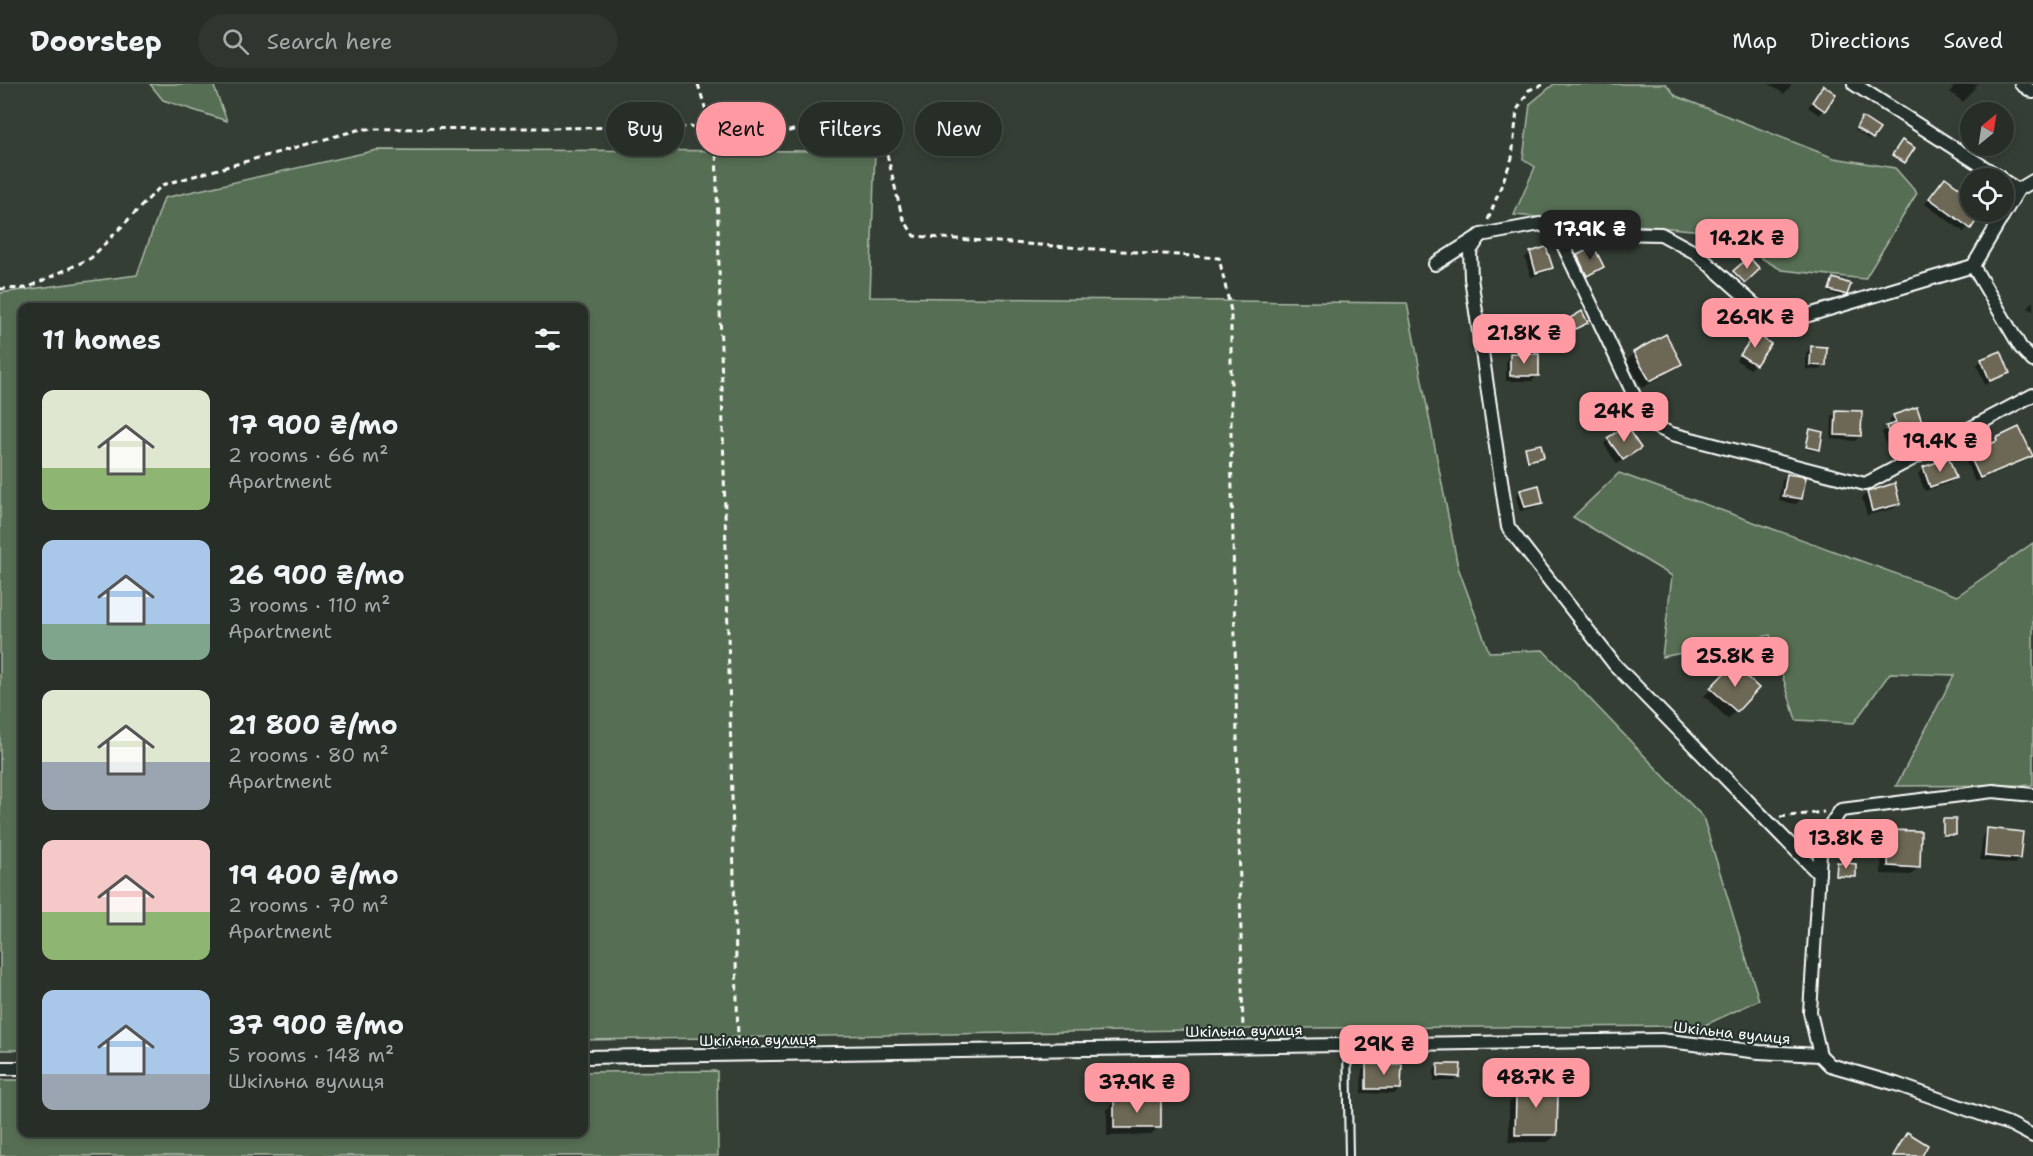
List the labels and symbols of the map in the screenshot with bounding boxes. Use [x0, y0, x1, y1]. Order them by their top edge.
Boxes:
north arrow [1960, 102, 2014, 156]
pin: 17.9K ₴ [1535, 210, 1645, 261]
pin: 14.2K ₴ [1692, 219, 1802, 270]
pin: 26.9K ₴ [1700, 298, 1810, 349]
pin: 21.8K ₴ [1469, 314, 1579, 365]
pin: 24K ₴ [1582, 392, 1666, 443]
pin: 19.4K ₴ [1885, 422, 1995, 473]
pin: 25.8K ₴ [1680, 637, 1790, 688]
pin: 13.8K ₴ [1791, 819, 1901, 870]
street label: Шкільна вулиця [1673, 1017, 1791, 1049]
street label: Шкільна вулиця [1185, 1020, 1303, 1042]
pin: 29K ₴ [1342, 1025, 1426, 1076]
street label: Шкільна вулиця [699, 1029, 817, 1051]
pin: 48.7K ₴ [1481, 1058, 1591, 1109]
pin: 37.9K ₴ [1082, 1063, 1192, 1114]

